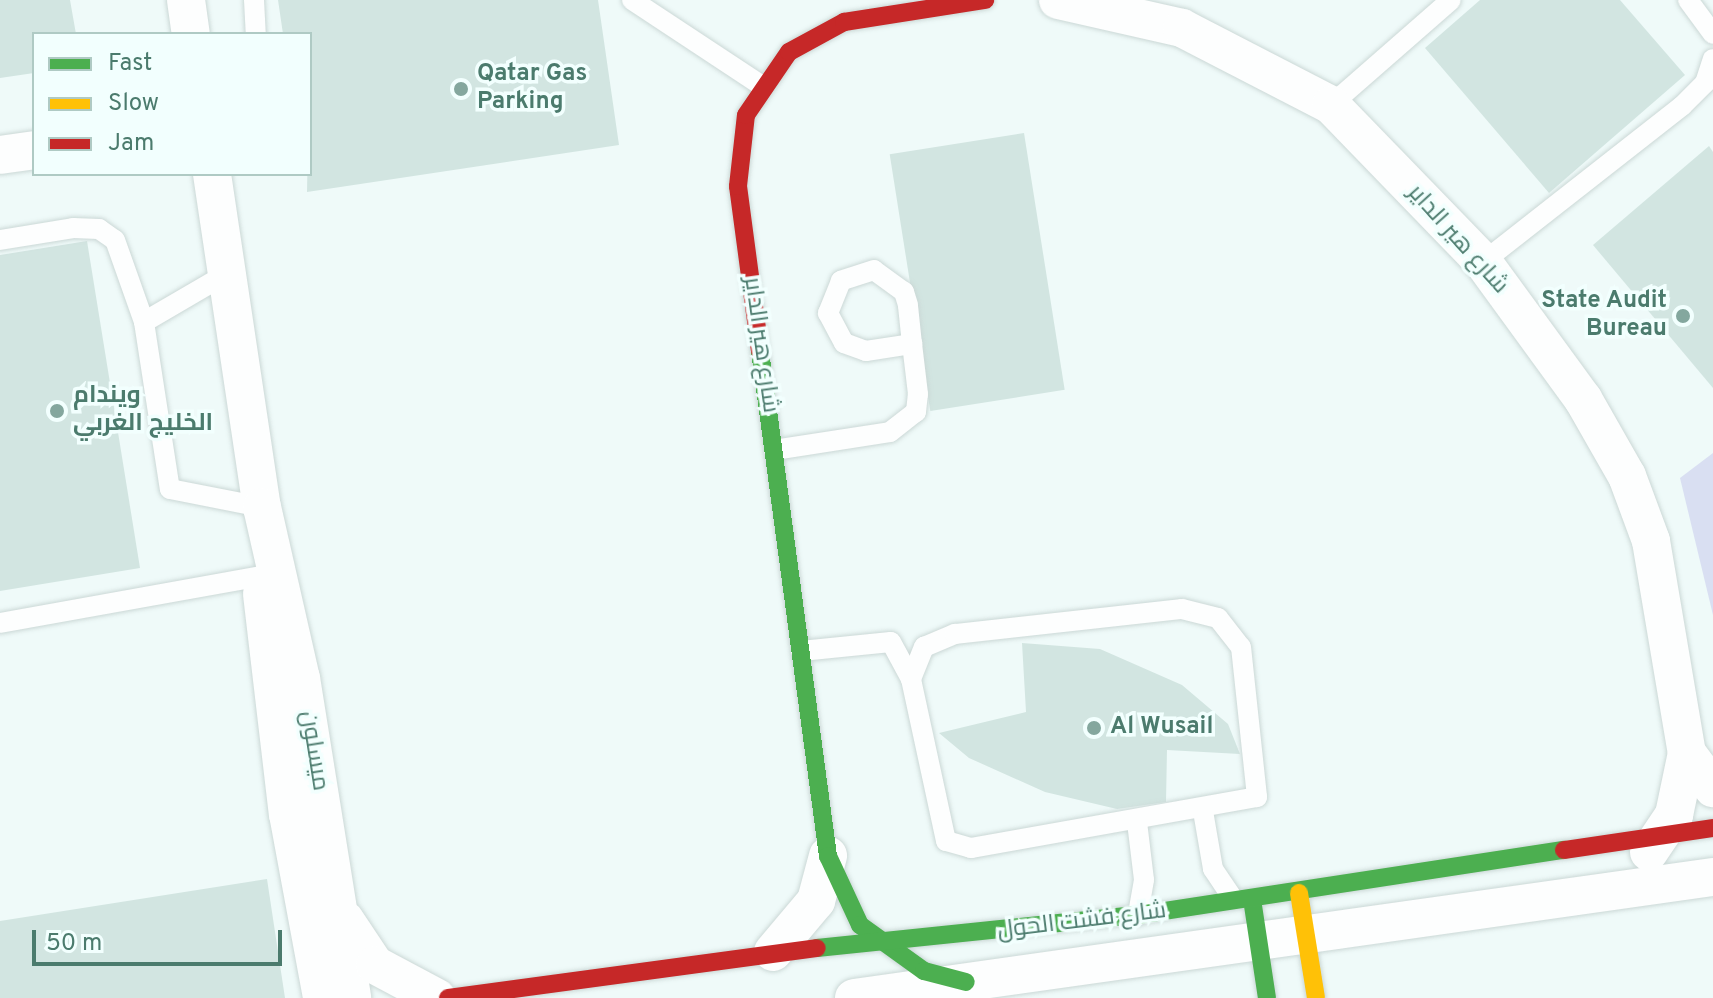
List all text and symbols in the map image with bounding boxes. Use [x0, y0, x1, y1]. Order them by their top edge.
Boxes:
legend [32, 32, 312, 176]
text: Fast [108, 49, 152, 79]
place label: Qatar Gas Parking [477, 61, 587, 117]
marker: Qatar Gas Parking [452, 80, 470, 98]
text: Slow [108, 89, 159, 119]
text: Jam [108, 129, 154, 159]
street label: شارع هير الداير [1400, 179, 1514, 301]
street label: شارع هير الداير [736, 275, 784, 415]
place label: State Audit Bureau [1540, 288, 1667, 344]
marker: State Audit Bureau [1674, 307, 1692, 325]
place label: ويندام الخليج الغربي [73, 383, 213, 439]
marker: ويندام الخليج الغربي [48, 402, 66, 420]
street label: ميسلون [292, 709, 334, 793]
place label: Al Wusail [1110, 714, 1213, 742]
marker: Al Wusail [1085, 719, 1103, 737]
street label: شارع فشت الحول [996, 897, 1168, 947]
scale bar [36, 914, 286, 964]
text: 50 m [46, 929, 102, 959]

